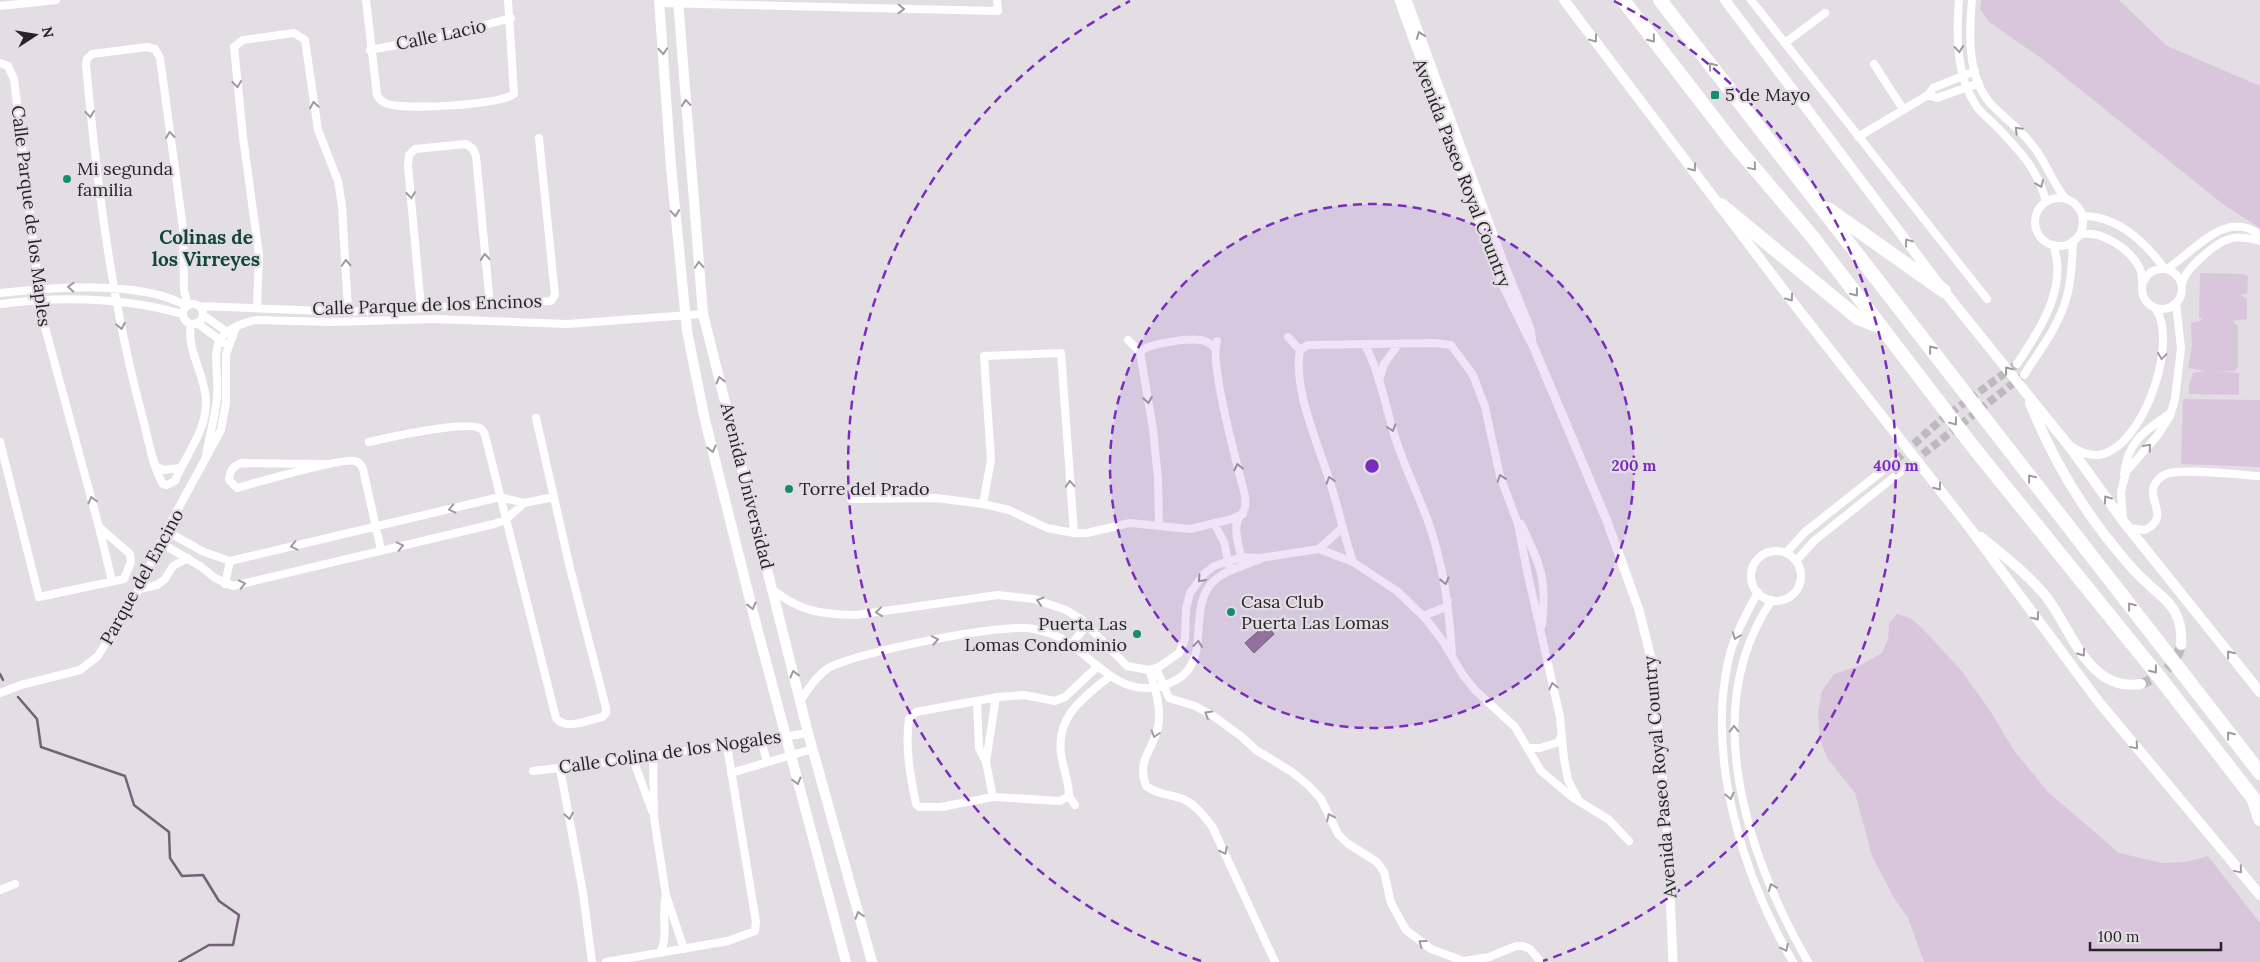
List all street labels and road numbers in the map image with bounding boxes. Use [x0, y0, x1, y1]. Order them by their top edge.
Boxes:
street label: Calle Lacio [394, 14, 488, 55]
street label: Avenida Paseo Royal Country [1408, 54, 1517, 291]
street label: Calle Parque de los Maples [7, 104, 56, 328]
street label: Calle Parque de los Encinos [312, 289, 542, 320]
street label: Avenida Universidad [715, 399, 779, 572]
street label: Parque del Encino [95, 505, 188, 649]
street label: Avenida Paseo Royal Country [1637, 655, 1682, 900]
street label: Calle Colina de los Nogales [557, 725, 783, 778]

